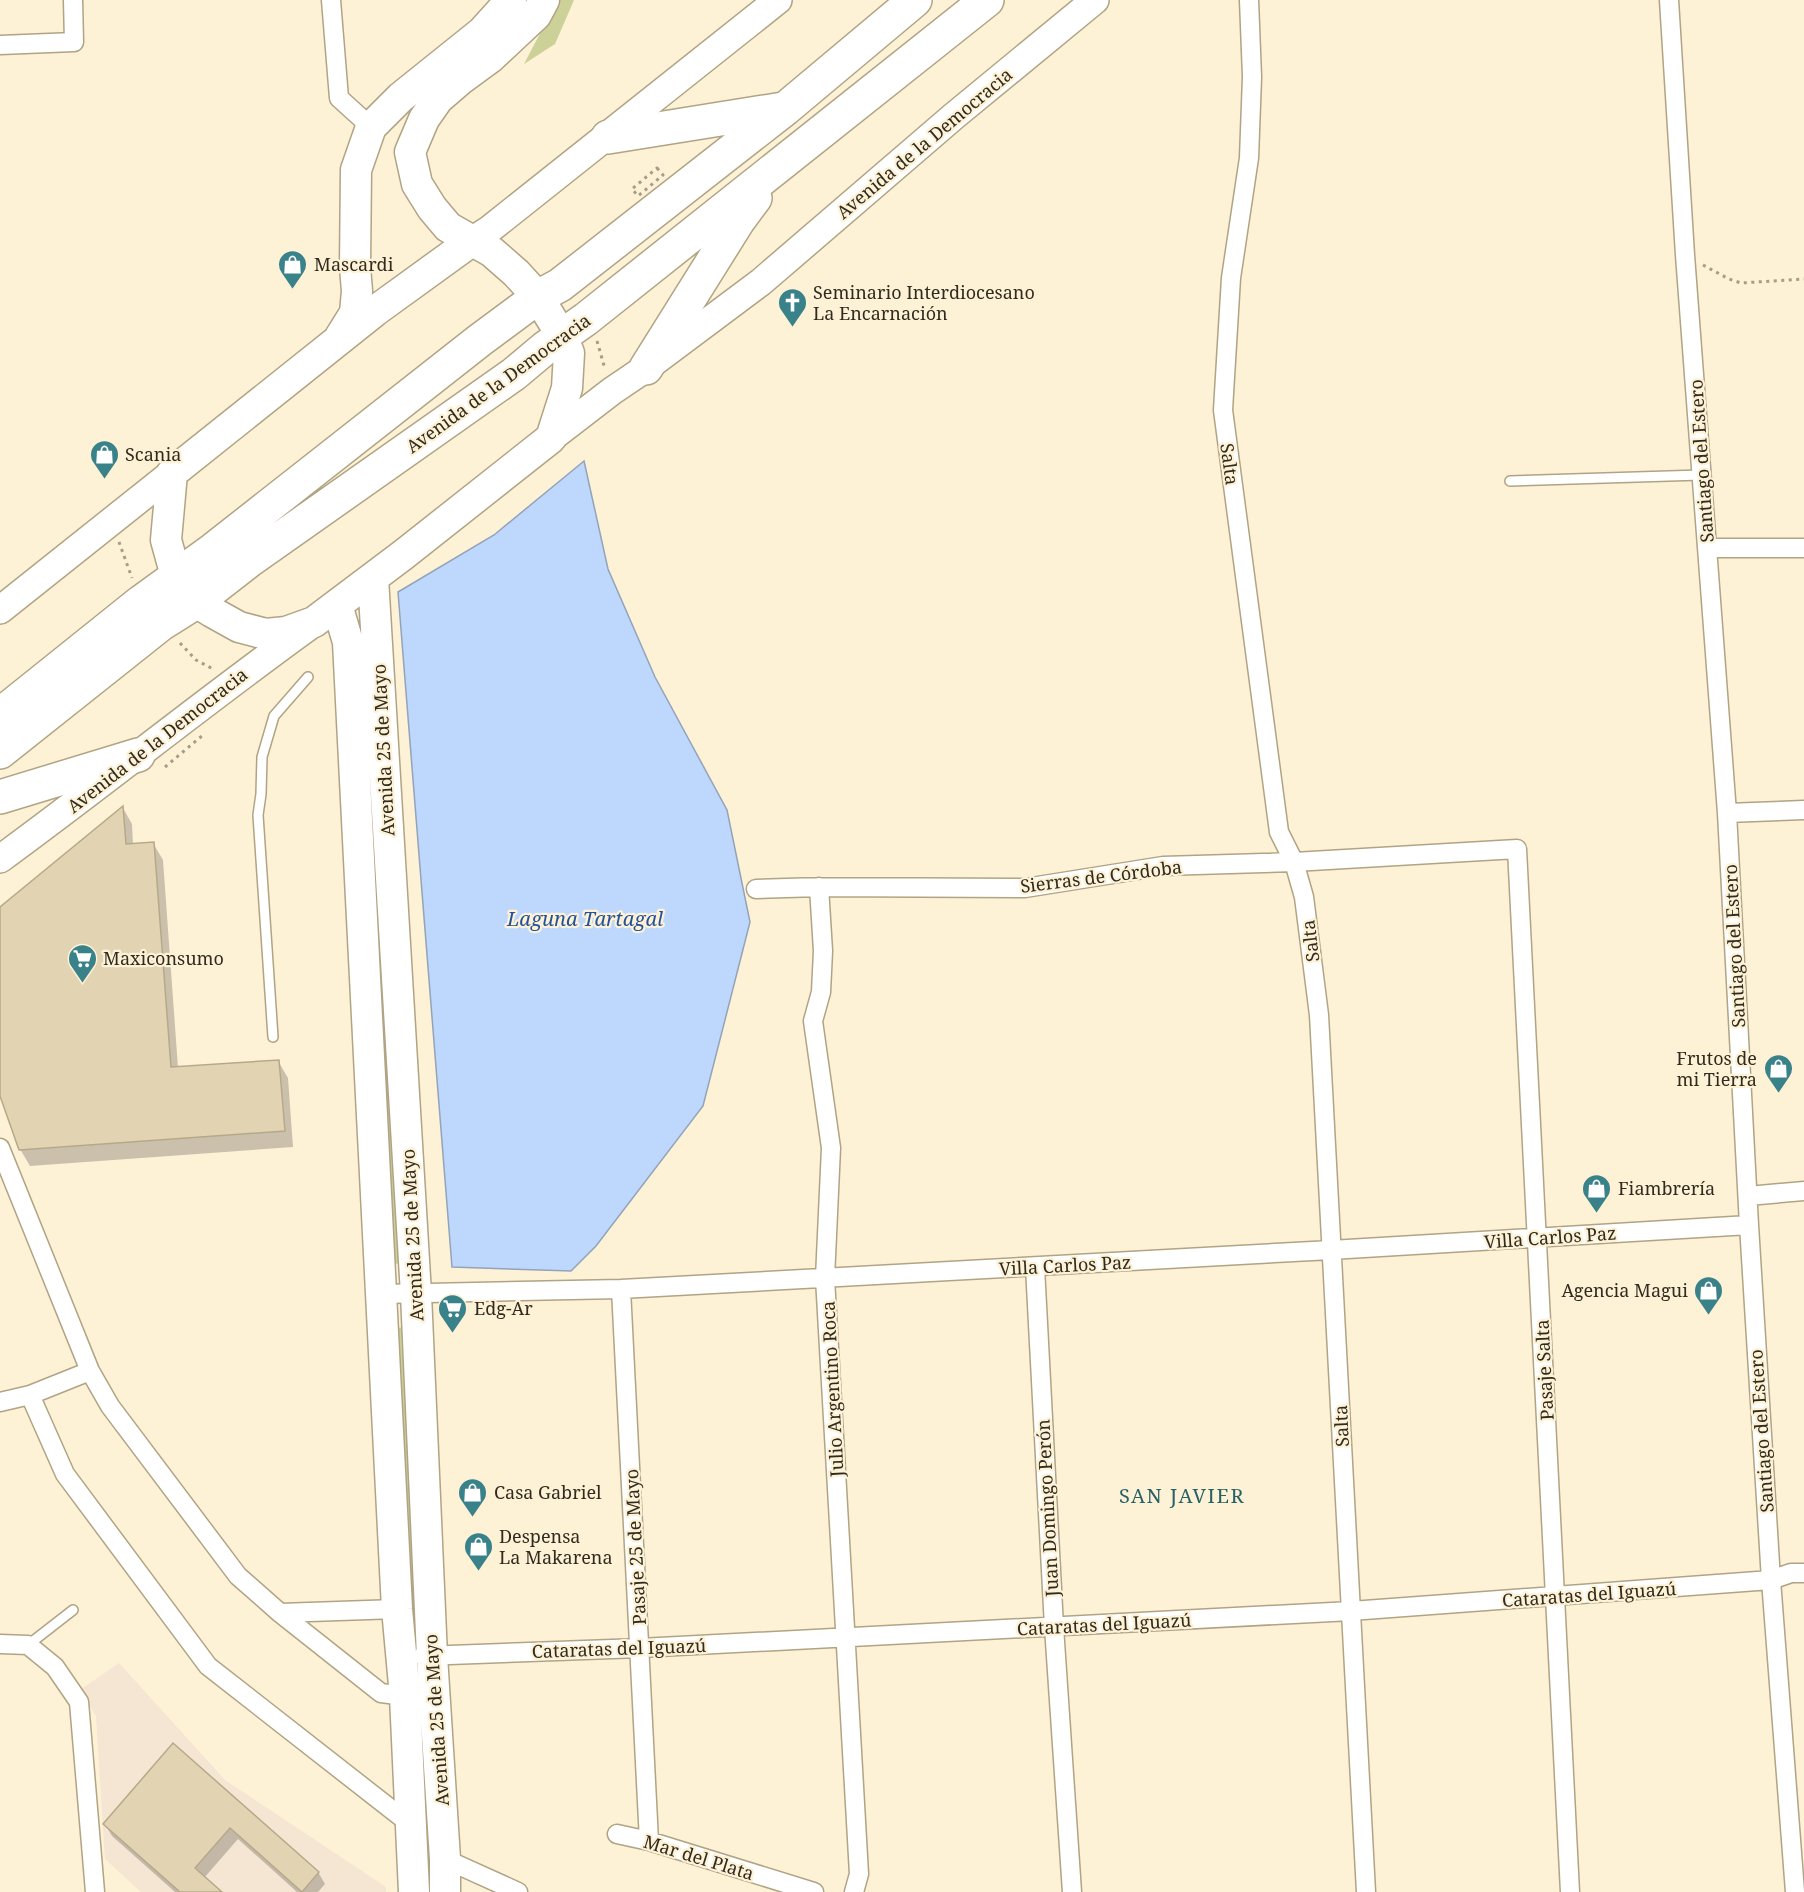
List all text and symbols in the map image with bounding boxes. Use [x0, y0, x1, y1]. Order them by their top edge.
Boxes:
street label: Avenida de la Democracia [831, 62, 1017, 224]
shop icon: Mascardi [277, 248, 309, 290]
place label: Mascardi [314, 252, 394, 276]
place label: Seminario Interdiocesano La Encarnación [813, 280, 1035, 325]
church icon: Seminario Interdiocesano La Encarnación [776, 286, 808, 328]
street label: Avenida de la Democracia [401, 308, 595, 458]
street label: Santiago del Estero [1683, 379, 1719, 543]
shop icon: Scania [88, 438, 120, 480]
place label: Scania [125, 442, 181, 466]
street label: Salta [1215, 442, 1245, 486]
street label: Avenida de la Democracia [62, 662, 252, 818]
street label: Avenida 25 de Mayo [367, 663, 399, 837]
street label: Sierras de Córdoba [1019, 854, 1183, 898]
street label: Santiago del Estero [1718, 864, 1750, 1028]
water label: Laguna Tartagal [506, 905, 663, 932]
street label: Salta [1296, 919, 1324, 963]
supermarket icon: Maxiconsumo [66, 942, 98, 984]
place label: Maxiconsumo [103, 946, 224, 970]
place label: Frutos de mi Tierra [1676, 1046, 1757, 1091]
shop icon: Frutos de mi Tierra [1762, 1052, 1794, 1094]
street label: Avenida 25 de Mayo [396, 1148, 428, 1322]
shop icon: Fiambrería [1581, 1172, 1613, 1214]
place label: Fiambrería [1618, 1176, 1715, 1200]
street label: Villa Carlos Paz [1483, 1220, 1617, 1254]
street label: Villa Carlos Paz [998, 1250, 1132, 1280]
shop icon: Agencia Magui [1693, 1274, 1725, 1316]
place label: Agencia Magui [1561, 1278, 1688, 1302]
supermarket icon: Edg-Ar [437, 1292, 469, 1334]
place label: Edg-Ar [474, 1296, 533, 1320]
street label: Julio Argentino Roca [815, 1300, 849, 1479]
street label: Pasaje Salta [1529, 1319, 1559, 1421]
street label: Santiago del Estero [1743, 1349, 1779, 1513]
street label: Salta [1328, 1404, 1354, 1448]
street label: Juan Domingo Perón [1030, 1418, 1064, 1598]
street label: Pasaje 25 de Mayo [619, 1468, 651, 1626]
shop icon: Casa Gabriel [457, 1476, 489, 1518]
place label: Casa Gabriel [494, 1480, 602, 1504]
district label: SAN JAVIER [1119, 1482, 1245, 1509]
place label: Despensa La Makarena [499, 1524, 613, 1569]
shop icon: Despensa La Makarena [462, 1530, 494, 1572]
street label: Cataratas del Iguazú [1501, 1576, 1677, 1612]
street label: Cataratas del Iguazú [1016, 1607, 1192, 1641]
street label: Avenida 25 de Mayo [418, 1633, 454, 1807]
street label: Cataratas del Iguazú [531, 1633, 707, 1663]
street label: Mar del Plata [641, 1829, 757, 1885]

